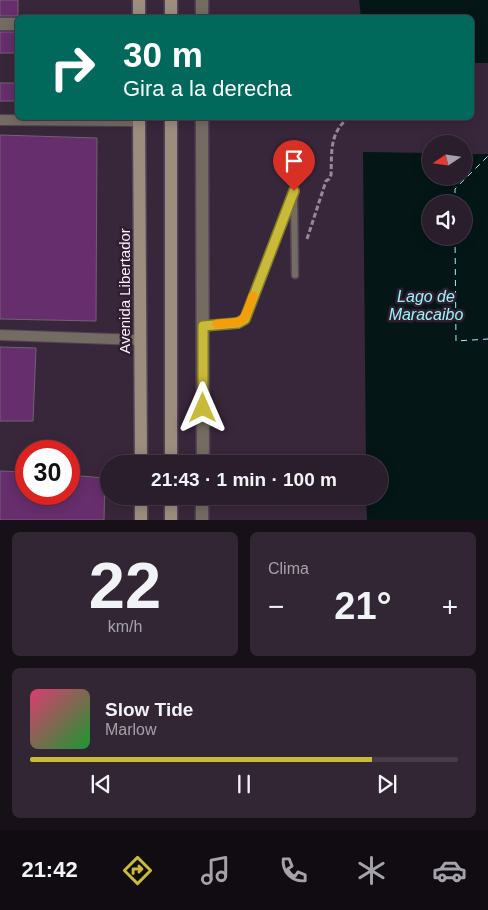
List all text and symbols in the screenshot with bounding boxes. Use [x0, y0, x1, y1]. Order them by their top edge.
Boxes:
icon: right [40, 35, 105, 100]
text: 30 m [123, 35, 203, 74]
text: Gira a la derecha [123, 76, 292, 101]
north arrow [422, 135, 472, 185]
map controls [422, 135, 472, 245]
pin [273, 140, 315, 191]
icon: arrive [280, 147, 308, 175]
button: sound [422, 195, 472, 245]
street label: Avenida Libertador [116, 228, 133, 354]
water label: Lago de Maracaibo [389, 288, 463, 323]
position arrow [176, 381, 228, 433]
speed limit sign: 30 [15, 440, 80, 505]
text: 21:43 · 1 min · 100 m [151, 469, 337, 490]
text: 22 [89, 549, 161, 622]
text: Clima [268, 560, 309, 577]
text: 21° [334, 585, 392, 627]
text: − [268, 591, 284, 622]
text: + [442, 591, 458, 622]
text: km/h [108, 618, 142, 635]
text: Slow Tide [105, 699, 193, 720]
text: Marlow [105, 721, 157, 738]
icon: previous [87, 770, 115, 798]
icon: pause [230, 770, 258, 798]
icon: next [373, 770, 401, 798]
icon: directions [120, 853, 155, 888]
icon: music [198, 853, 233, 888]
icon: phone [276, 853, 311, 888]
icon: climate [354, 853, 389, 888]
icon: car [432, 853, 467, 888]
text: 21:42 [21, 857, 78, 882]

